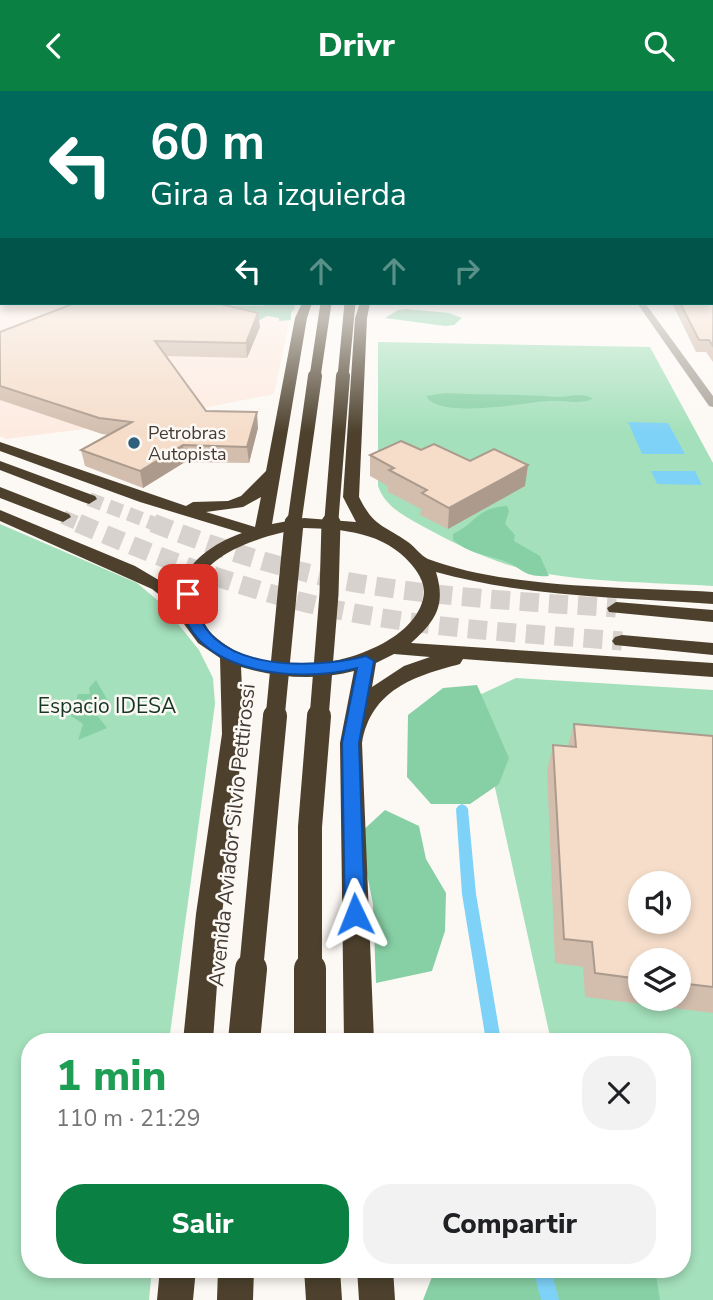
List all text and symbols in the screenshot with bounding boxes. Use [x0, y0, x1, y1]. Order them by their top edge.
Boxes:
text: Drivr [318, 24, 395, 67]
icon: back [35, 27, 73, 65]
icon: search [640, 27, 678, 65]
text: 60 m [150, 109, 265, 176]
icon: left [35, 119, 126, 210]
text: Gira a la izquierda [150, 173, 407, 216]
icon: left [229, 252, 267, 290]
icon: ahead [302, 252, 340, 290]
icon: ahead [375, 252, 413, 290]
icon: right [448, 252, 486, 290]
place label: Petrobras Autopista [148, 421, 227, 466]
marker: Petrobras Autopista [126, 435, 142, 451]
pin [158, 564, 218, 624]
icon: arrive [169, 575, 207, 613]
street label: Avenida Aviador Silvio Pettirossi [202, 682, 262, 988]
park label: Espacio IDESA [38, 692, 176, 720]
map controls [628, 871, 691, 1011]
button: sound [628, 871, 691, 934]
position arrow [318, 877, 392, 951]
button: layers [628, 948, 691, 1011]
text: 1 min [56, 1048, 166, 1105]
button: close [582, 1056, 656, 1130]
text: 110 m · 21:29 [56, 1103, 201, 1134]
button: Salir [56, 1184, 349, 1264]
button: Compartir [363, 1184, 656, 1264]

